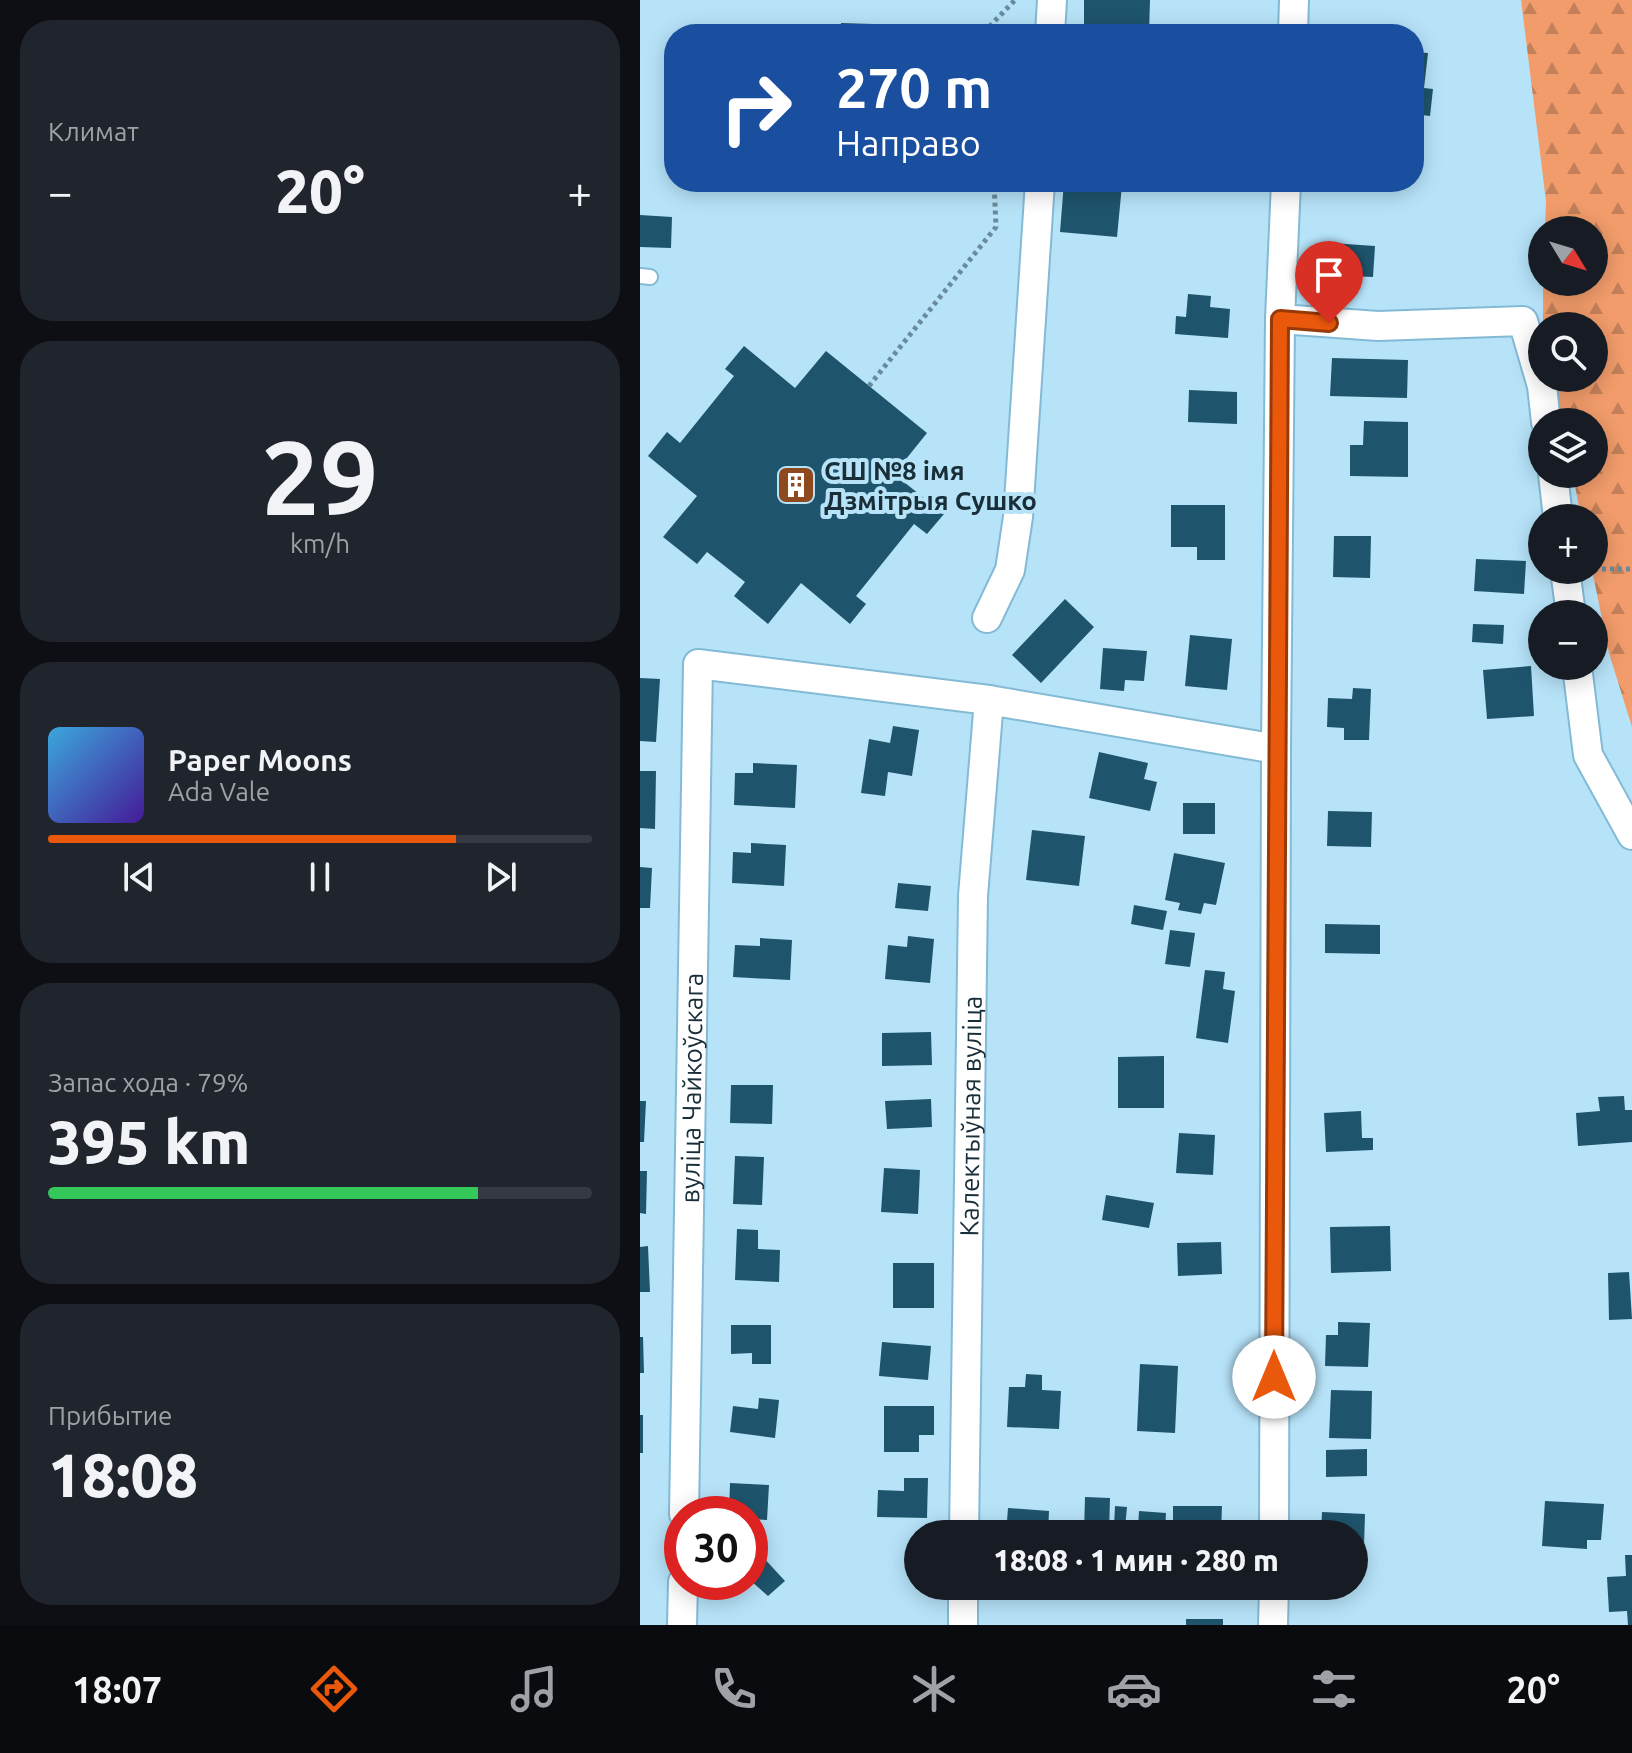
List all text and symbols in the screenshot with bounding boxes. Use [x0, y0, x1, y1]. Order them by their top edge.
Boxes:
icon: right [704, 56, 808, 160]
text: 270 m [836, 56, 992, 119]
text: Климат [48, 117, 139, 146]
text: Направо [836, 122, 981, 163]
text: 20° [275, 157, 365, 224]
text: − [48, 167, 73, 216]
text: + [567, 167, 592, 216]
north arrow [1528, 216, 1608, 296]
map controls [1528, 216, 1608, 680]
pin [1295, 241, 1363, 323]
icon: arrive [1307, 253, 1351, 297]
button: search [1528, 312, 1608, 392]
button: layers [1528, 408, 1608, 488]
text: 29 [261, 418, 379, 535]
place label: СШ №8 імя Дзмітрыя Сушко [824, 456, 1037, 515]
building icon: СШ №8 імя Дзмітрыя Сушко [775, 464, 817, 506]
button: + [1528, 504, 1608, 584]
text: km/h [290, 529, 350, 558]
button: − [1528, 600, 1608, 680]
text: Paper Moons [168, 743, 352, 777]
text: Ada Vale [168, 777, 270, 806]
icon: previous [117, 855, 161, 899]
icon: pause [298, 855, 342, 899]
icon: next [479, 855, 523, 899]
street label: вуліца Чайкоўскага [675, 973, 707, 1204]
street label: Калектыўная вуліца [954, 996, 986, 1237]
text: Запас хода · 79% [48, 1068, 248, 1097]
text: 395 km [48, 1108, 250, 1175]
position arrow [1232, 1335, 1316, 1419]
text: Прибытие [48, 1401, 172, 1430]
text: 18:08 [48, 1441, 198, 1508]
speed limit sign: 30 [664, 1496, 768, 1600]
text: 18:08 · 1 мин · 280 m [993, 1543, 1279, 1577]
icon: directions [306, 1661, 362, 1717]
icon: music [506, 1661, 562, 1717]
icon: phone [706, 1661, 762, 1717]
icon: climate [906, 1661, 962, 1717]
icon: car [1106, 1661, 1162, 1717]
icon: filters [1306, 1661, 1362, 1717]
text: 18:07 [72, 1669, 162, 1710]
text: 20° [1507, 1669, 1560, 1710]

